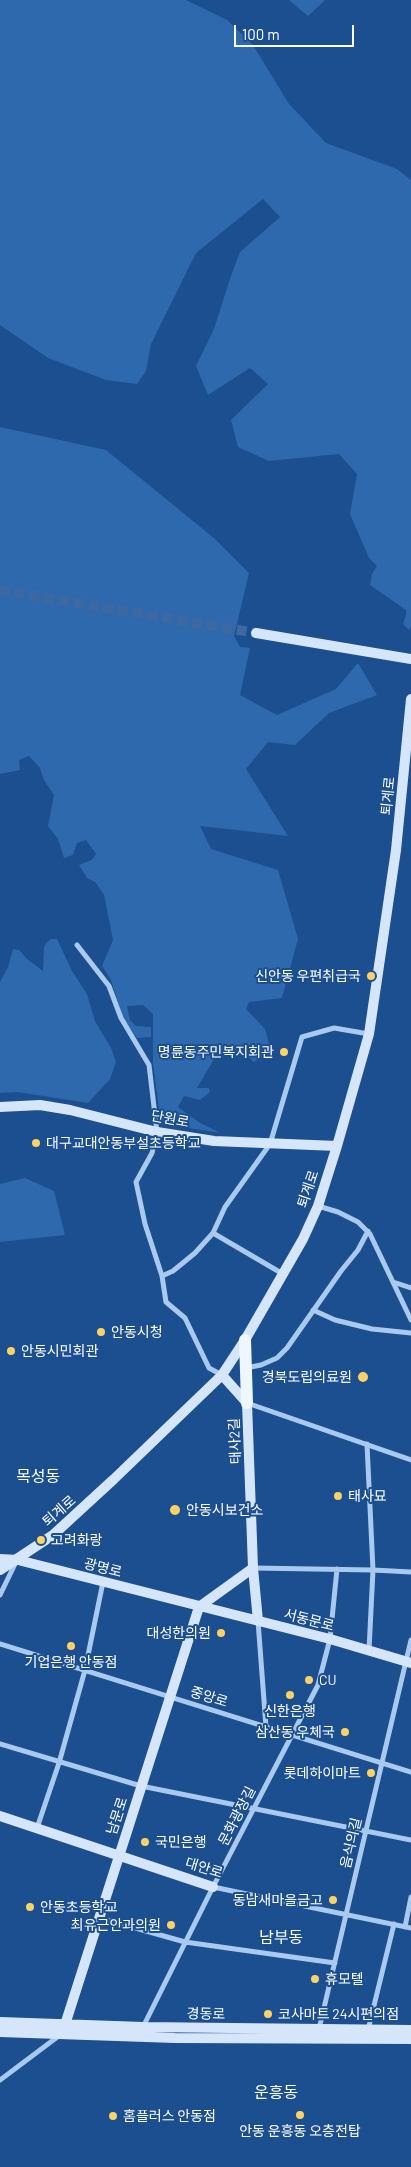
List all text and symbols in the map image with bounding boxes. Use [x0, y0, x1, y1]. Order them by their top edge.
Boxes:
scale bar [236, 15, 356, 47]
text: 100 m [242, 25, 280, 43]
street label: 퇴계로 [378, 776, 398, 816]
place label: 신안동 우편취급국 [255, 968, 361, 984]
marker: 신안동 우편취급국 [365, 970, 377, 982]
place label: 명륜동주민복지회관 [158, 1044, 274, 1060]
marker: 명륜동주민복지회관 [278, 1046, 290, 1058]
street label: 단원로 [149, 1107, 191, 1131]
place label: 대구교대안동부설초등학교 [46, 1135, 201, 1151]
marker: 대구교대안동부설초등학교 [30, 1137, 42, 1149]
street label: 퇴계로 [294, 1168, 322, 1210]
place label: 안동시청 [111, 1324, 163, 1340]
marker: 안동시청 [95, 1326, 107, 1338]
place label: 안동시민회관 [21, 1343, 98, 1359]
marker: 안동시민회관 [5, 1345, 17, 1357]
place label: 경북도립의료원 [262, 1369, 352, 1385]
marker: 경북도립의료원 [356, 1370, 370, 1384]
street label: 태사2길 [226, 1418, 244, 1464]
district label: 목성동 [16, 1467, 60, 1487]
place label: 태사묘 [348, 1488, 387, 1504]
marker: 태사묘 [332, 1490, 344, 1502]
street label: 퇴계로 [39, 1492, 79, 1530]
place label: 안동시보건소 [186, 1502, 263, 1518]
marker: 안동시보건소 [168, 1503, 182, 1517]
place label: 고려화랑 [51, 1532, 103, 1548]
marker: 고려화랑 [35, 1534, 47, 1546]
street label: 광명로 [82, 1555, 124, 1581]
street label: 서동문로 [282, 1606, 336, 1634]
place label: 대성한의원 [147, 1625, 211, 1641]
marker: 대성한의원 [215, 1627, 227, 1639]
marker: 기업은행 안동점 [65, 1640, 77, 1652]
place label: 기업은행 안동점 [25, 1654, 117, 1670]
place label: CU [319, 1672, 337, 1688]
marker: CU [303, 1674, 315, 1686]
street label: 중앙로 [188, 1683, 230, 1711]
marker: 신한은행 [284, 1689, 296, 1701]
place label: 신한은행 [264, 1703, 316, 1719]
place label: 삼산동 우체국 [255, 1724, 335, 1740]
marker: 삼산동 우체국 [339, 1726, 351, 1738]
place label: 롯데하이마트 [284, 1765, 361, 1781]
marker: 롯데하이마트 [365, 1767, 377, 1779]
street label: 문화광장길 [215, 1783, 259, 1849]
street label: 남문로 [103, 1795, 131, 1837]
street label: 음식의길 [337, 1816, 365, 1870]
place label: 국민은행 [155, 1834, 207, 1850]
marker: 국민은행 [139, 1836, 151, 1848]
street label: 대안로 [183, 1854, 225, 1882]
place label: 동남새마을금고 [233, 1892, 323, 1908]
marker: 동남새마을금고 [327, 1894, 339, 1906]
place label: 안동초등학교 [40, 1899, 117, 1915]
marker: 안동초등학교 [24, 1901, 36, 1913]
place label: 최유근안과의원 [71, 1917, 161, 1933]
marker: 최유근안과의원 [165, 1919, 177, 1931]
district label: 남부동 [259, 1928, 303, 1948]
place label: 휴모텔 [325, 1971, 364, 1987]
marker: 휴모텔 [309, 1973, 321, 1985]
street label: 경동로 [187, 2005, 225, 2023]
place label: 코사마트 24시편의점 [278, 2006, 399, 2022]
marker: 코사마트 24시편의점 [262, 2008, 274, 2020]
district label: 운흥동 [254, 2083, 298, 2103]
place label: 홈플러스 안동점 [123, 2108, 216, 2124]
marker: 안동 운흥동 오층전탑 [294, 2109, 306, 2121]
marker: 홈플러스 안동점 [107, 2110, 119, 2122]
place label: 안동 운흥동 오층전탑 [239, 2123, 361, 2139]

